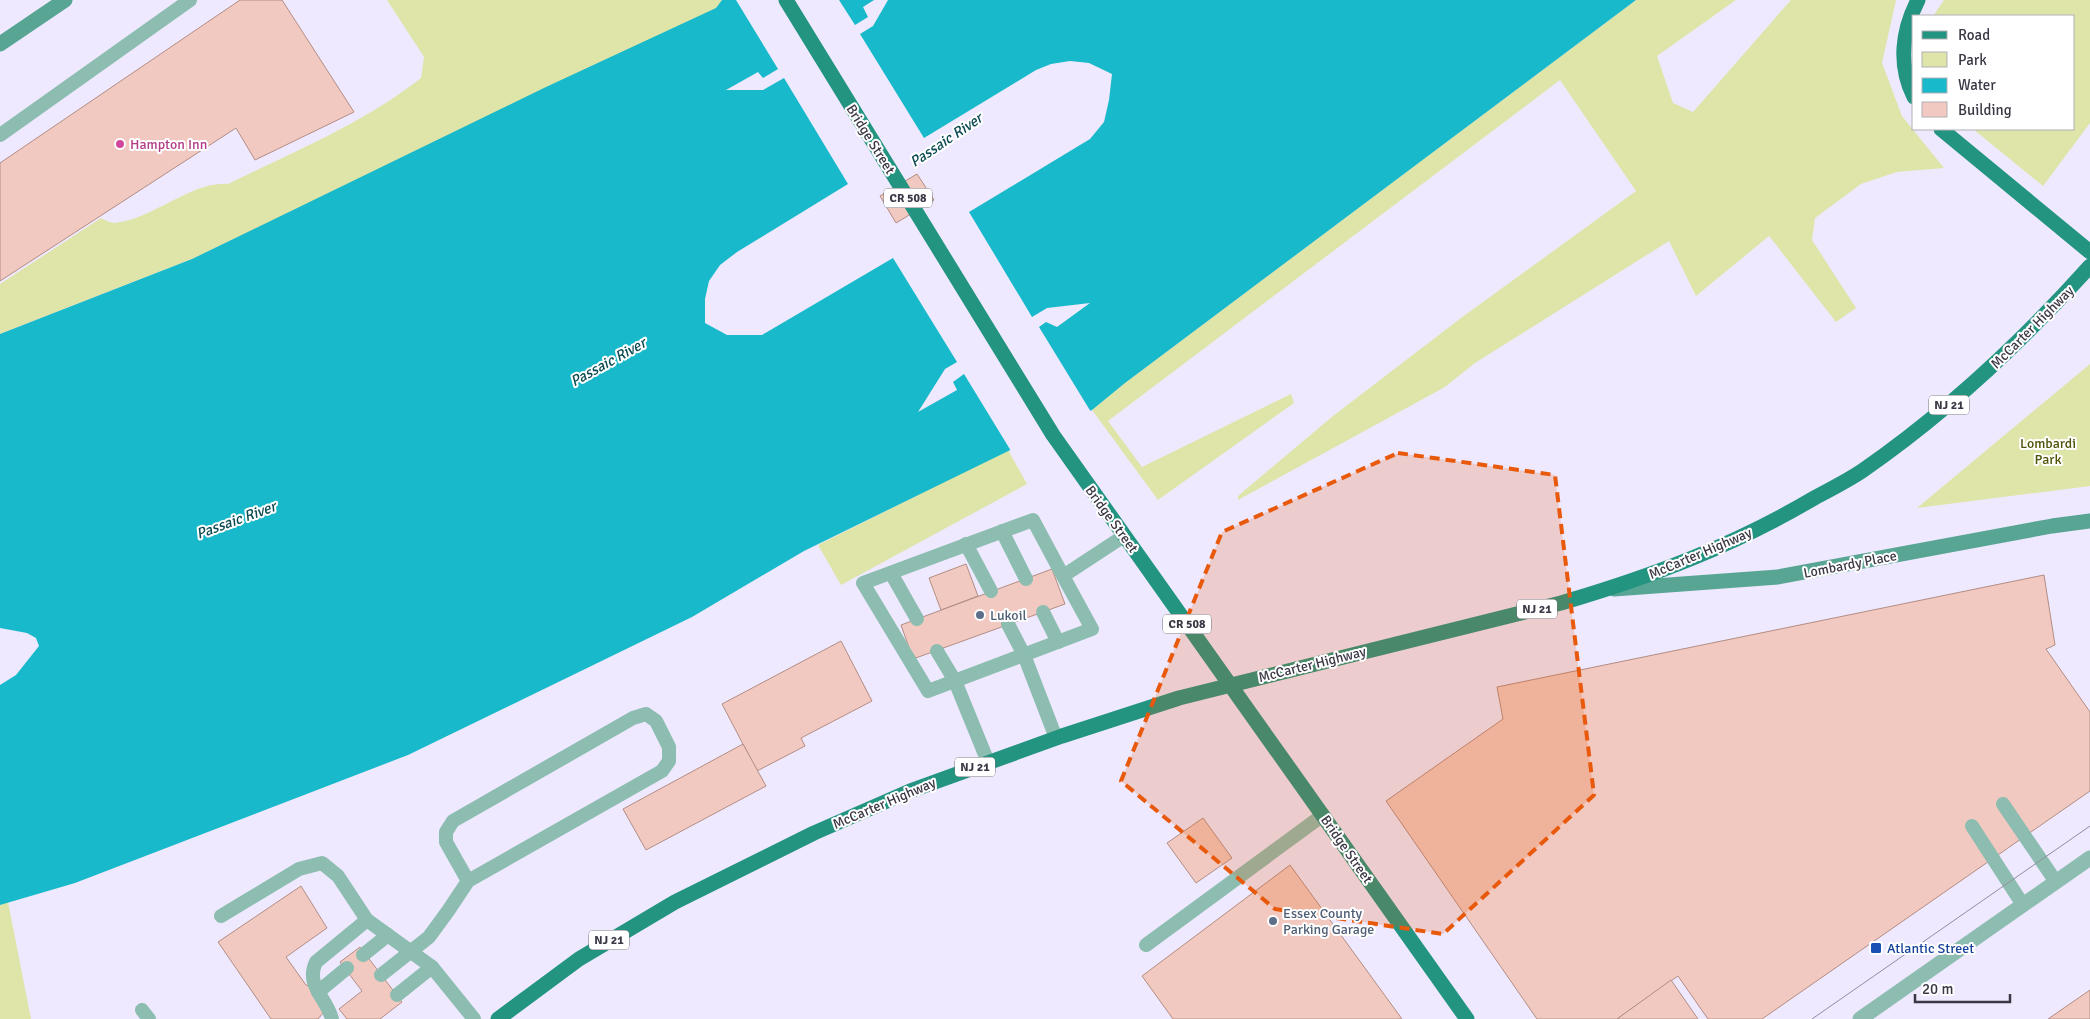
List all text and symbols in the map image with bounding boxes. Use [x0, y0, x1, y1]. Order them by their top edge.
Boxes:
legend [1912, 15, 2075, 130]
text: Road [1958, 26, 1990, 44]
text: Park [1958, 51, 1987, 69]
text: Water [1958, 76, 1996, 94]
street label: Bridge Street [842, 101, 899, 177]
text: Building [1958, 101, 2012, 119]
water label: Passaic River [906, 108, 988, 171]
place label: Hampton Inn [130, 136, 207, 153]
marker: Hampton Inn [114, 138, 126, 150]
road number: CR 508 [884, 188, 932, 208]
street label: McCarter Highway [1987, 282, 2078, 372]
water label: Passaic River [567, 333, 651, 390]
road number: NJ 21 [1929, 396, 1969, 414]
park label: Lombardi Park [2020, 435, 2076, 468]
street label: Bridge Street [1082, 482, 1142, 556]
water label: Passaic River [194, 496, 281, 543]
street label: McCarter Highway [1646, 524, 1755, 583]
street label: Lombardy Place [1802, 547, 1898, 582]
road number: NJ 21 [1517, 600, 1557, 618]
place label: Lukoil [990, 607, 1027, 624]
marker: Lukoil [974, 609, 986, 621]
road number: CR 508 [1163, 614, 1211, 634]
street label: McCarter Highway [1257, 643, 1368, 686]
road number: NJ 21 [955, 758, 995, 776]
street label: McCarter Highway [830, 774, 939, 833]
street label: Bridge Street [1317, 812, 1376, 887]
place label: Essex County Parking Garage [1283, 905, 1374, 938]
marker: Essex County Parking Garage [1267, 915, 1279, 927]
road number: NJ 21 [589, 930, 629, 950]
place label: Atlantic Street [1887, 940, 1974, 957]
marker: Atlantic Street [1869, 941, 1883, 955]
scale bar [1915, 972, 2010, 1004]
text: 20 m [1922, 980, 1953, 998]

